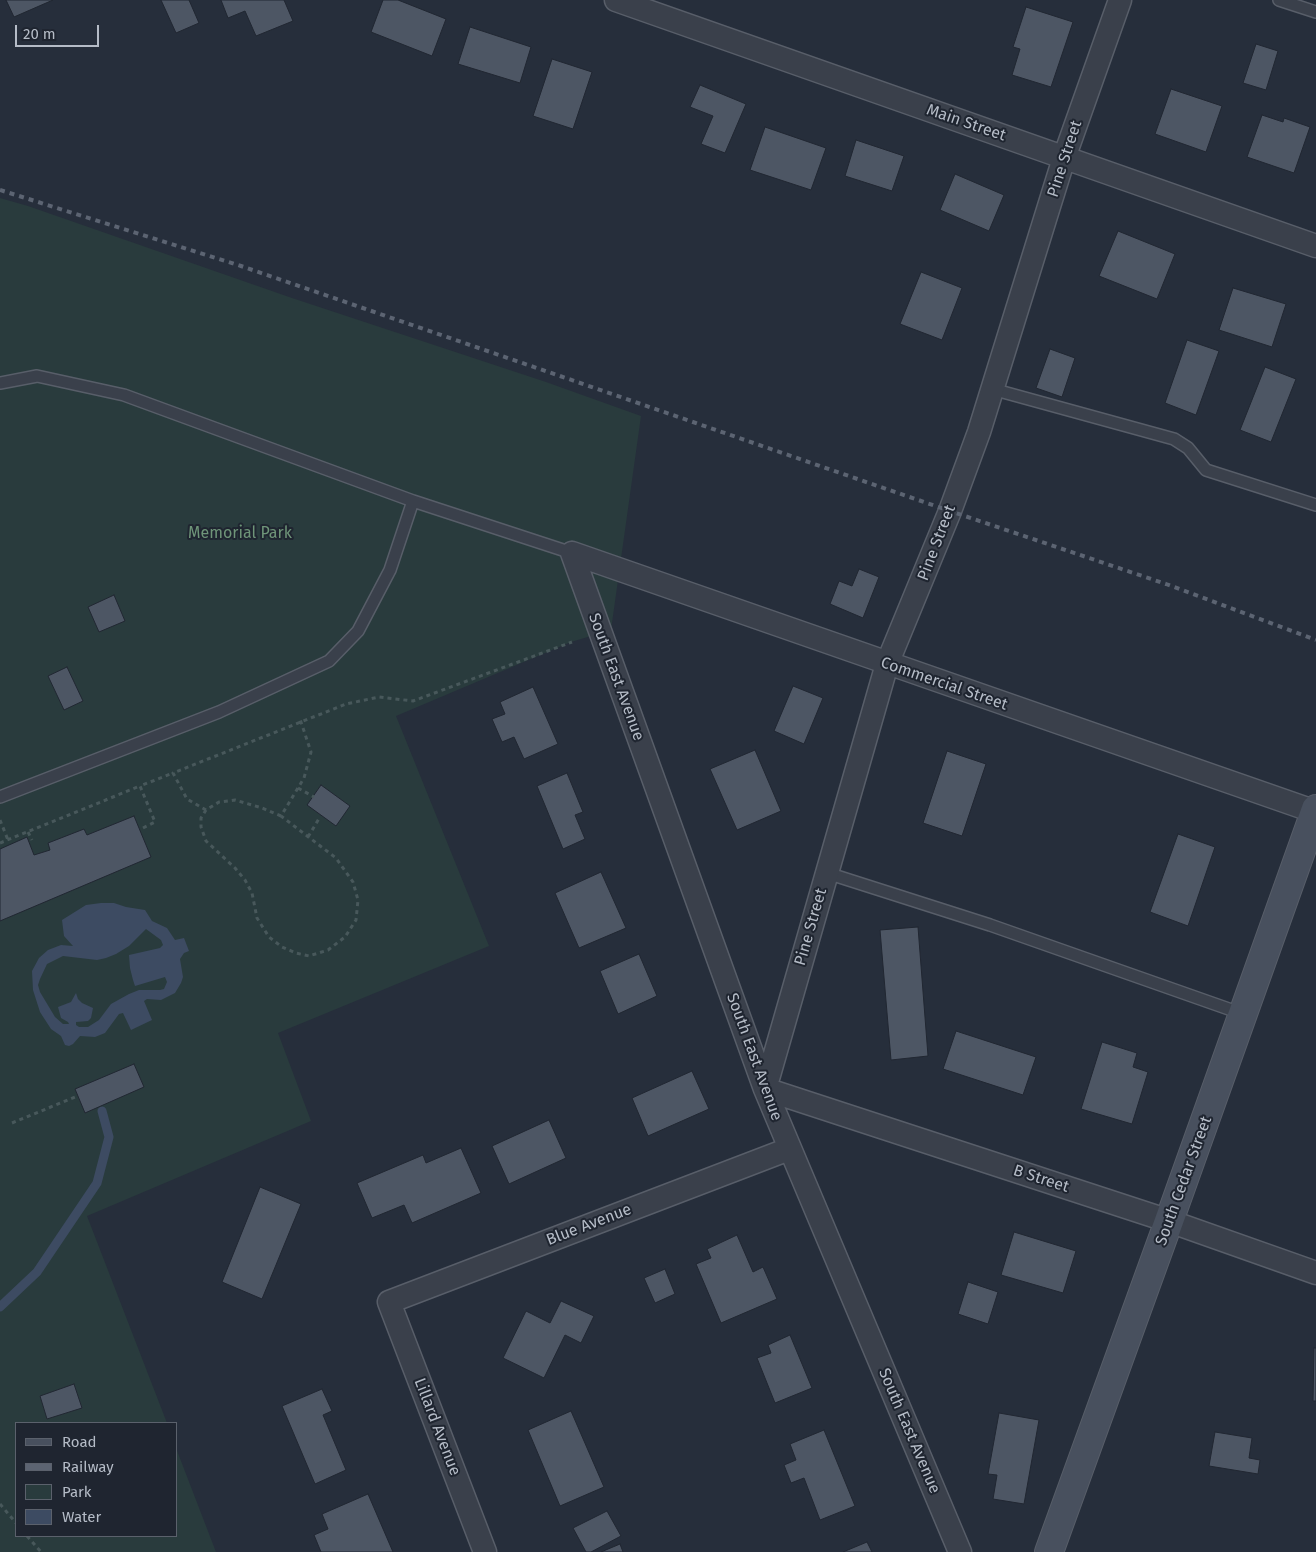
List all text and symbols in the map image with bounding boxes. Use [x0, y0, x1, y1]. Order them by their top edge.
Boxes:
scale bar [18, 15, 101, 47]
text: 20 m [23, 25, 56, 43]
street label: Main Street [924, 100, 1008, 146]
street label: Pine Street [1044, 118, 1086, 200]
street label: Pine Street [914, 502, 960, 584]
park label: Memorial Park [188, 524, 292, 544]
street label: South East Avenue [584, 611, 648, 743]
street label: Commercial Street [878, 653, 1010, 715]
street label: Pine Street [791, 886, 831, 968]
street label: South East Avenue [722, 991, 786, 1123]
street label: South Cedar Street [1152, 1114, 1216, 1248]
street label: B Street [1011, 1161, 1071, 1197]
street label: Blue Avenue [544, 1200, 634, 1250]
street label: South East Avenue [874, 1365, 944, 1497]
street label: Lillard Avenue [410, 1375, 464, 1479]
legend [15, 1422, 178, 1537]
text: Road [62, 1433, 97, 1451]
text: Railway [62, 1458, 114, 1476]
text: Park [62, 1483, 92, 1501]
text: Water [62, 1508, 101, 1526]

